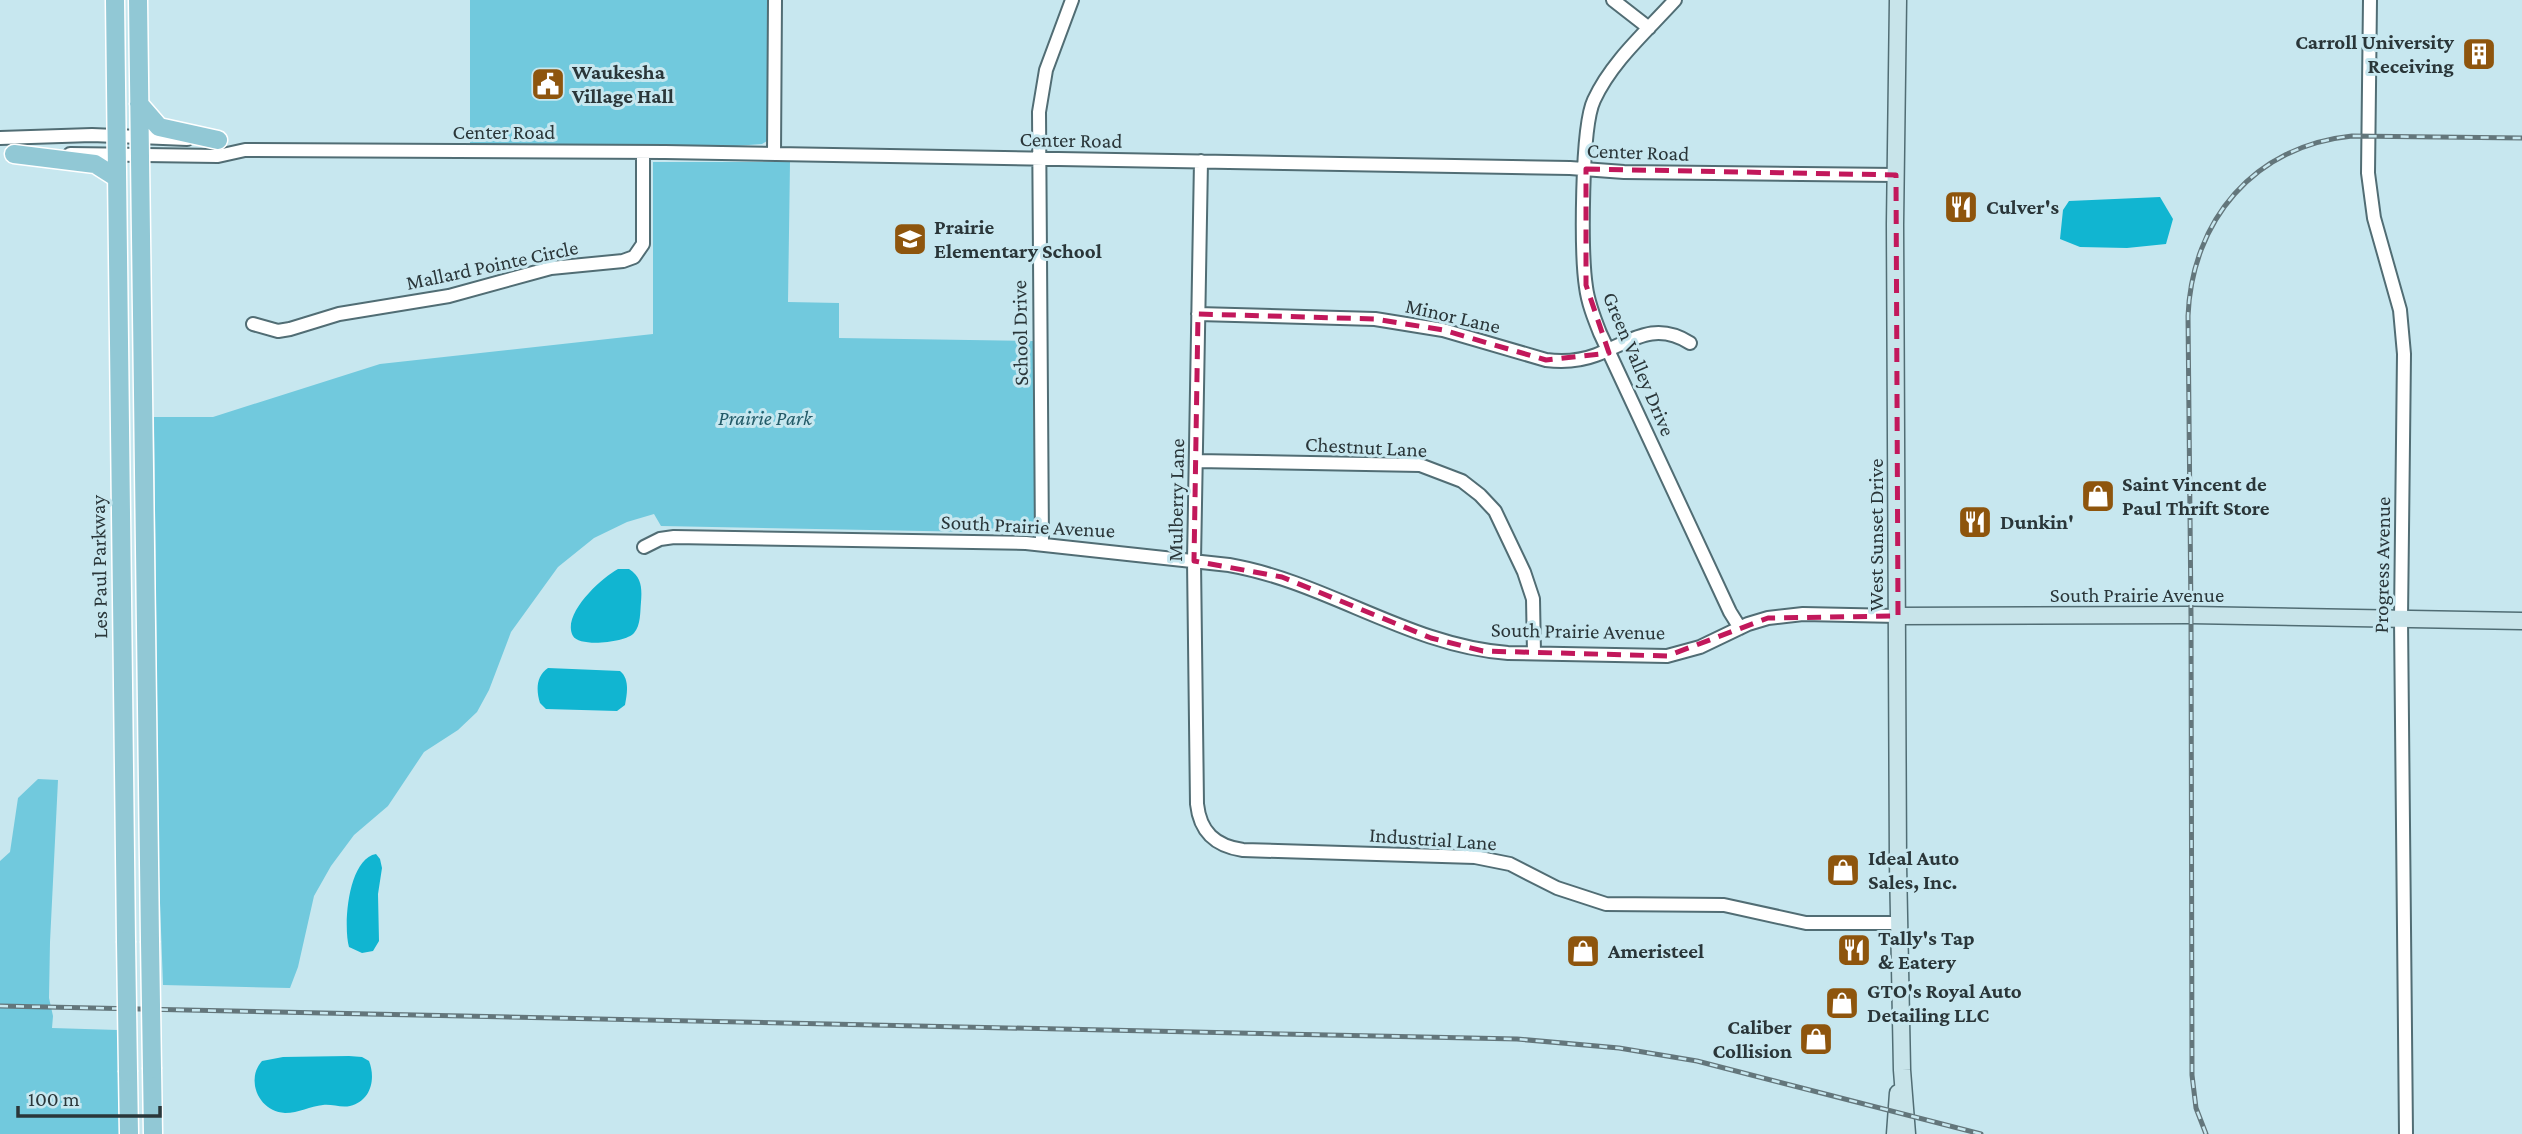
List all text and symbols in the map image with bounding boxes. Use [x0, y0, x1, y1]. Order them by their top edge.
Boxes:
place label: Carroll University Receiving [2295, 30, 2455, 78]
building icon: Carroll University Receiving [2460, 35, 2498, 73]
place label: Waukesha Village Hall [571, 60, 674, 108]
public building icon: Waukesha Village Hall [529, 65, 567, 103]
street label: Center Road [453, 120, 555, 144]
street label: Center Road [1019, 127, 1123, 153]
street label: Center Road [1586, 138, 1690, 166]
restaurant icon: Culver's [1942, 188, 1980, 226]
place label: Culver's [1986, 195, 2060, 219]
place label: Prairie Elementary School [934, 215, 1102, 263]
school or university icon: Prairie Elementary School [891, 220, 929, 258]
street label: Mallard Pointe Circle [404, 235, 580, 295]
street label: School Drive [1007, 280, 1033, 386]
street label: Green Valley Drive [1598, 288, 1680, 440]
street label: Minor Lane [1403, 293, 1503, 339]
park label: Prairie Park [718, 406, 813, 430]
street label: Chestnut Lane [1304, 432, 1428, 462]
street label: Mulberry Lane [1163, 438, 1189, 562]
street label: West Sunset Drive [1864, 458, 1888, 612]
place label: Saint Vincent de Paul Thrift Store [2122, 472, 2270, 520]
shop icon: Saint Vincent de Paul Thrift Store [2079, 477, 2117, 515]
street label: Les Paul Parkway [86, 494, 112, 639]
street label: Progress Avenue [2369, 496, 2395, 634]
restaurant icon: Dunkin' [1956, 503, 1994, 541]
street label: South Prairie Avenue [940, 509, 1116, 543]
place label: Dunkin' [2000, 510, 2074, 534]
street label: South Prairie Avenue [2050, 583, 2224, 607]
street label: South Prairie Avenue [1491, 617, 1665, 645]
street label: Industrial Lane [1368, 823, 1498, 855]
place label: Ideal Auto Sales, Inc. [1868, 846, 1959, 894]
shop icon: Ideal Auto Sales, Inc. [1824, 851, 1862, 889]
place label: Tally's Tap & Eatery [1878, 926, 1975, 974]
restaurant icon: Tally's Tap & Eatery [1835, 931, 1873, 969]
shop icon: Ameristeel [1564, 932, 1602, 970]
place label: Ameristeel [1607, 939, 1704, 963]
place label: GTO's Royal Auto Detailing LLC [1867, 979, 2022, 1027]
shop icon: GTO's Royal Auto Detailing LLC [1823, 984, 1861, 1022]
place label: Caliber Collision [1712, 1015, 1793, 1063]
shop icon: Caliber Collision [1797, 1020, 1835, 1058]
scale bar [18, 1074, 159, 1118]
text: 100 m [28, 1087, 80, 1111]

